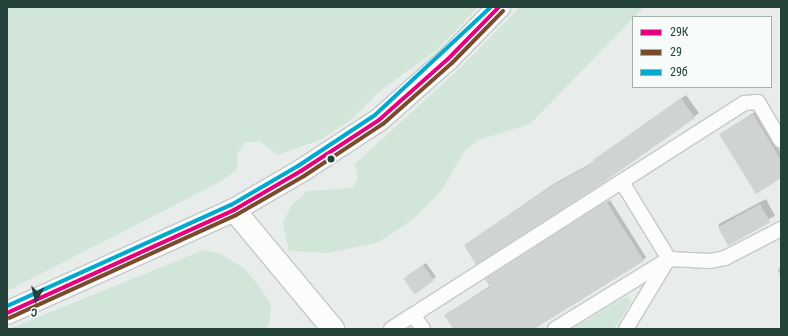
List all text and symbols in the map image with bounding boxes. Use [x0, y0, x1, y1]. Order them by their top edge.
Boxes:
legend [632, 16, 772, 88]
text: 29К [670, 25, 689, 39]
text: 29 [670, 45, 682, 59]
text: 29б [670, 65, 688, 79]
unlabelled marker [326, 154, 336, 164]
north arrow [16, 280, 56, 320]
text: С [30, 306, 38, 319]

